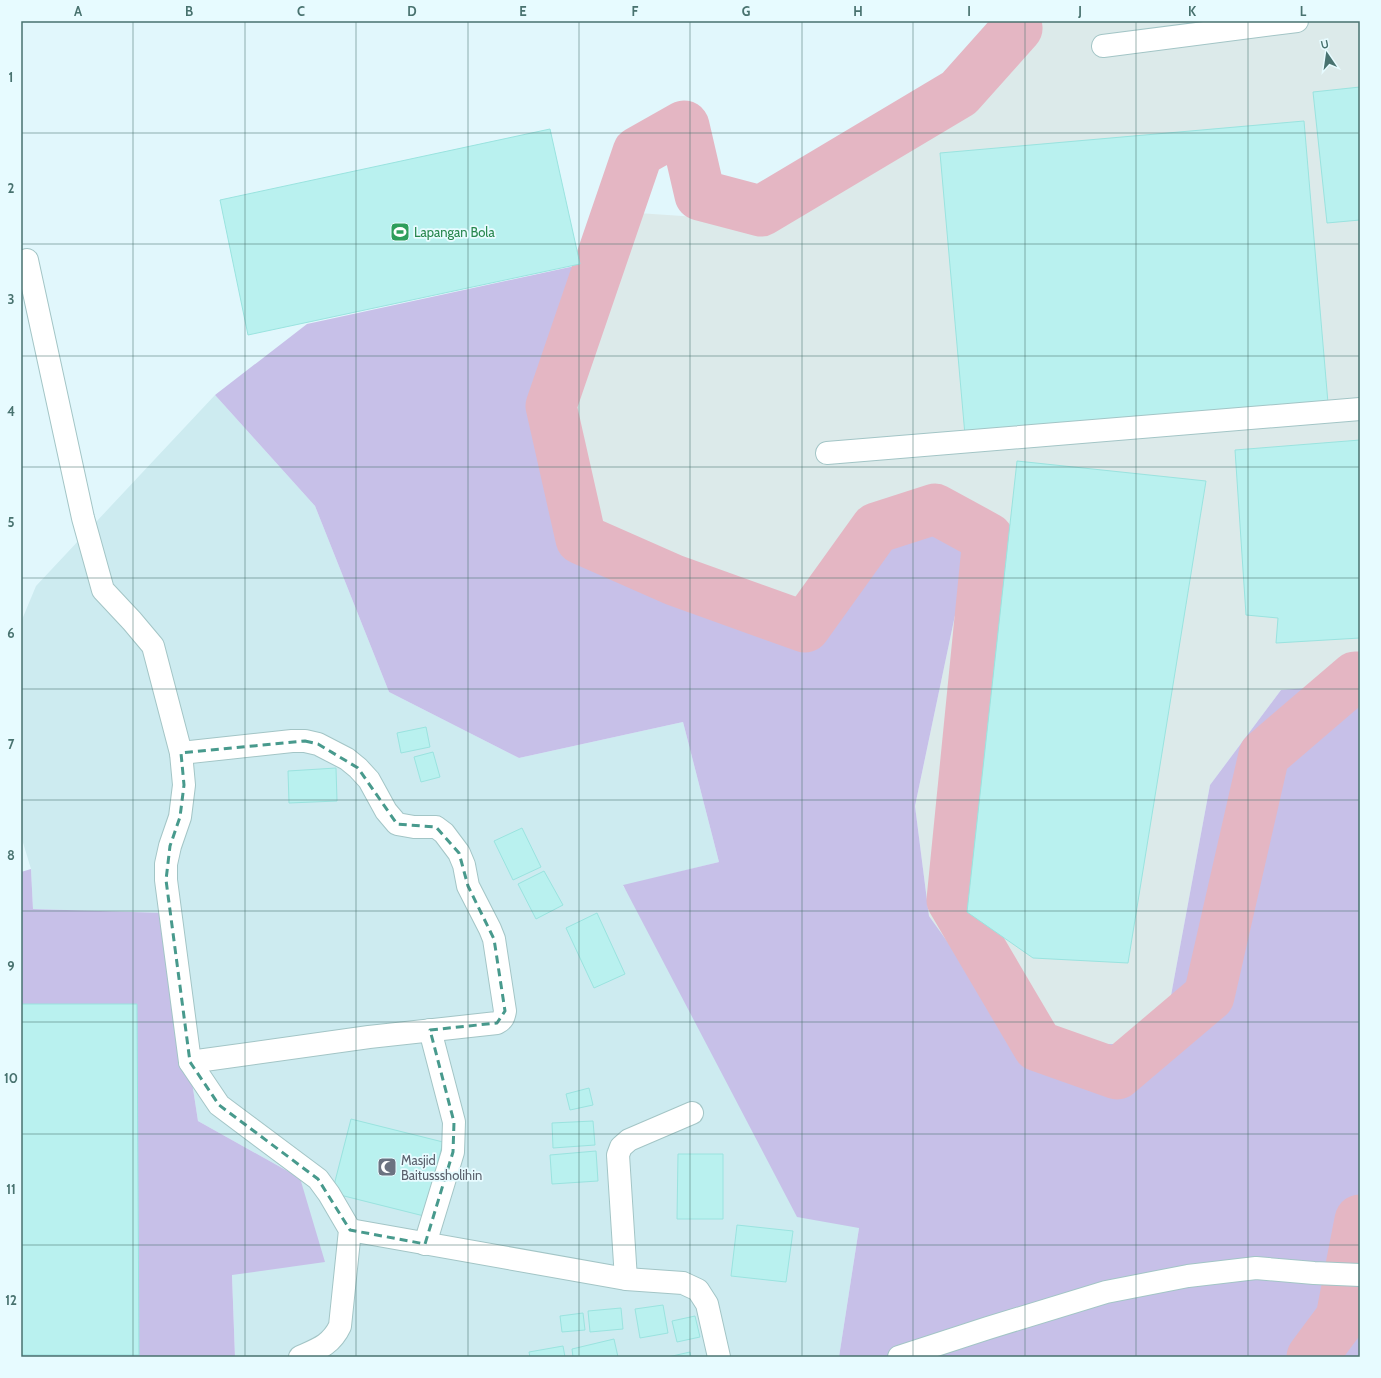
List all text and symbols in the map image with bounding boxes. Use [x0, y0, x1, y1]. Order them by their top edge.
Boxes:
text: A [74, 3, 83, 19]
text: B [185, 3, 193, 19]
text: C [297, 3, 305, 19]
text: D [407, 3, 417, 19]
text: E [519, 3, 527, 19]
text: F [632, 3, 639, 19]
text: G [742, 3, 751, 19]
text: H [853, 3, 863, 19]
text: I [967, 3, 971, 19]
text: J [1077, 3, 1082, 19]
text: K [1188, 3, 1197, 19]
text: L [1300, 3, 1307, 19]
north arrow [1307, 34, 1347, 74]
text: U [1319, 37, 1330, 52]
text: 1 [9, 69, 13, 85]
text: 2 [8, 180, 15, 196]
sports icon: Lapangan Bola [389, 221, 411, 243]
place label: Lapangan Bola [414, 224, 495, 240]
text: 3 [7, 291, 15, 307]
text: 4 [7, 403, 15, 419]
text: 5 [8, 514, 15, 530]
text: 6 [7, 625, 15, 641]
text: 7 [8, 736, 15, 752]
text: 8 [7, 847, 15, 863]
text: 9 [7, 958, 15, 974]
text: 10 [4, 1070, 18, 1086]
place label: Masjid Baitusssholihin [401, 1152, 482, 1183]
mosque icon: Masjid Baitusssholihin [376, 1156, 398, 1178]
text: 11 [6, 1181, 16, 1197]
text: 12 [5, 1292, 17, 1308]

